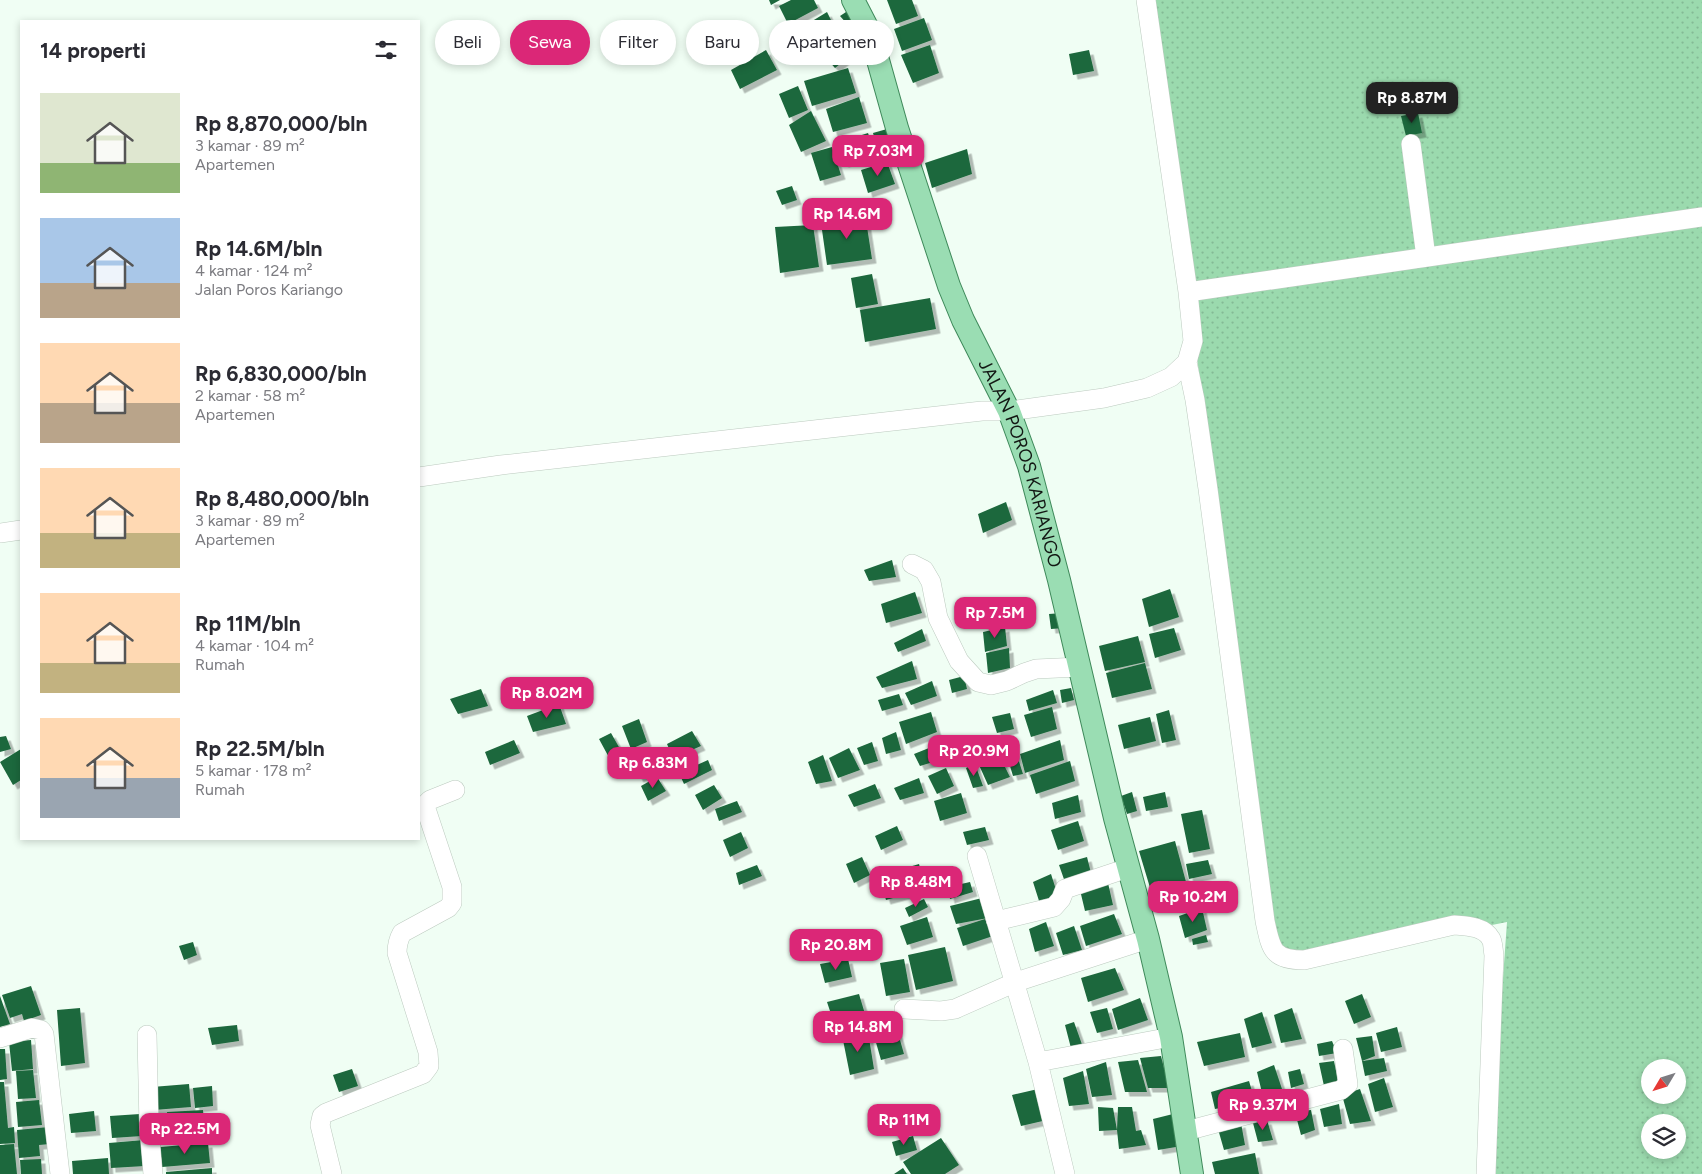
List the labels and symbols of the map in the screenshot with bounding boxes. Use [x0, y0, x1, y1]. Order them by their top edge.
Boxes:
pin: Rp 8.87M [1360, 82, 1464, 124]
pin: Rp 7.03M [826, 134, 930, 177]
pin: Rp 14.6M [795, 198, 899, 240]
street label: JALAN POROS KARIANGO [974, 355, 1066, 570]
pin: Rp 7.5M [949, 596, 1041, 639]
pin: Rp 8.02M [495, 676, 599, 719]
pin: Rp 20.9M [922, 734, 1026, 777]
pin: Rp 6.83M [601, 746, 705, 789]
pin: Rp 8.48M [864, 866, 968, 908]
pin: Rp 10.2M [1141, 880, 1245, 923]
pin: Rp 20.8M [784, 928, 888, 971]
pin: Rp 14.8M [806, 1010, 910, 1053]
north arrow [1641, 1059, 1686, 1104]
pin: Rp 9.37M [1211, 1088, 1315, 1131]
pin: Rp 11M [863, 1104, 945, 1146]
pin: Rp 22.5M [133, 1112, 237, 1155]

